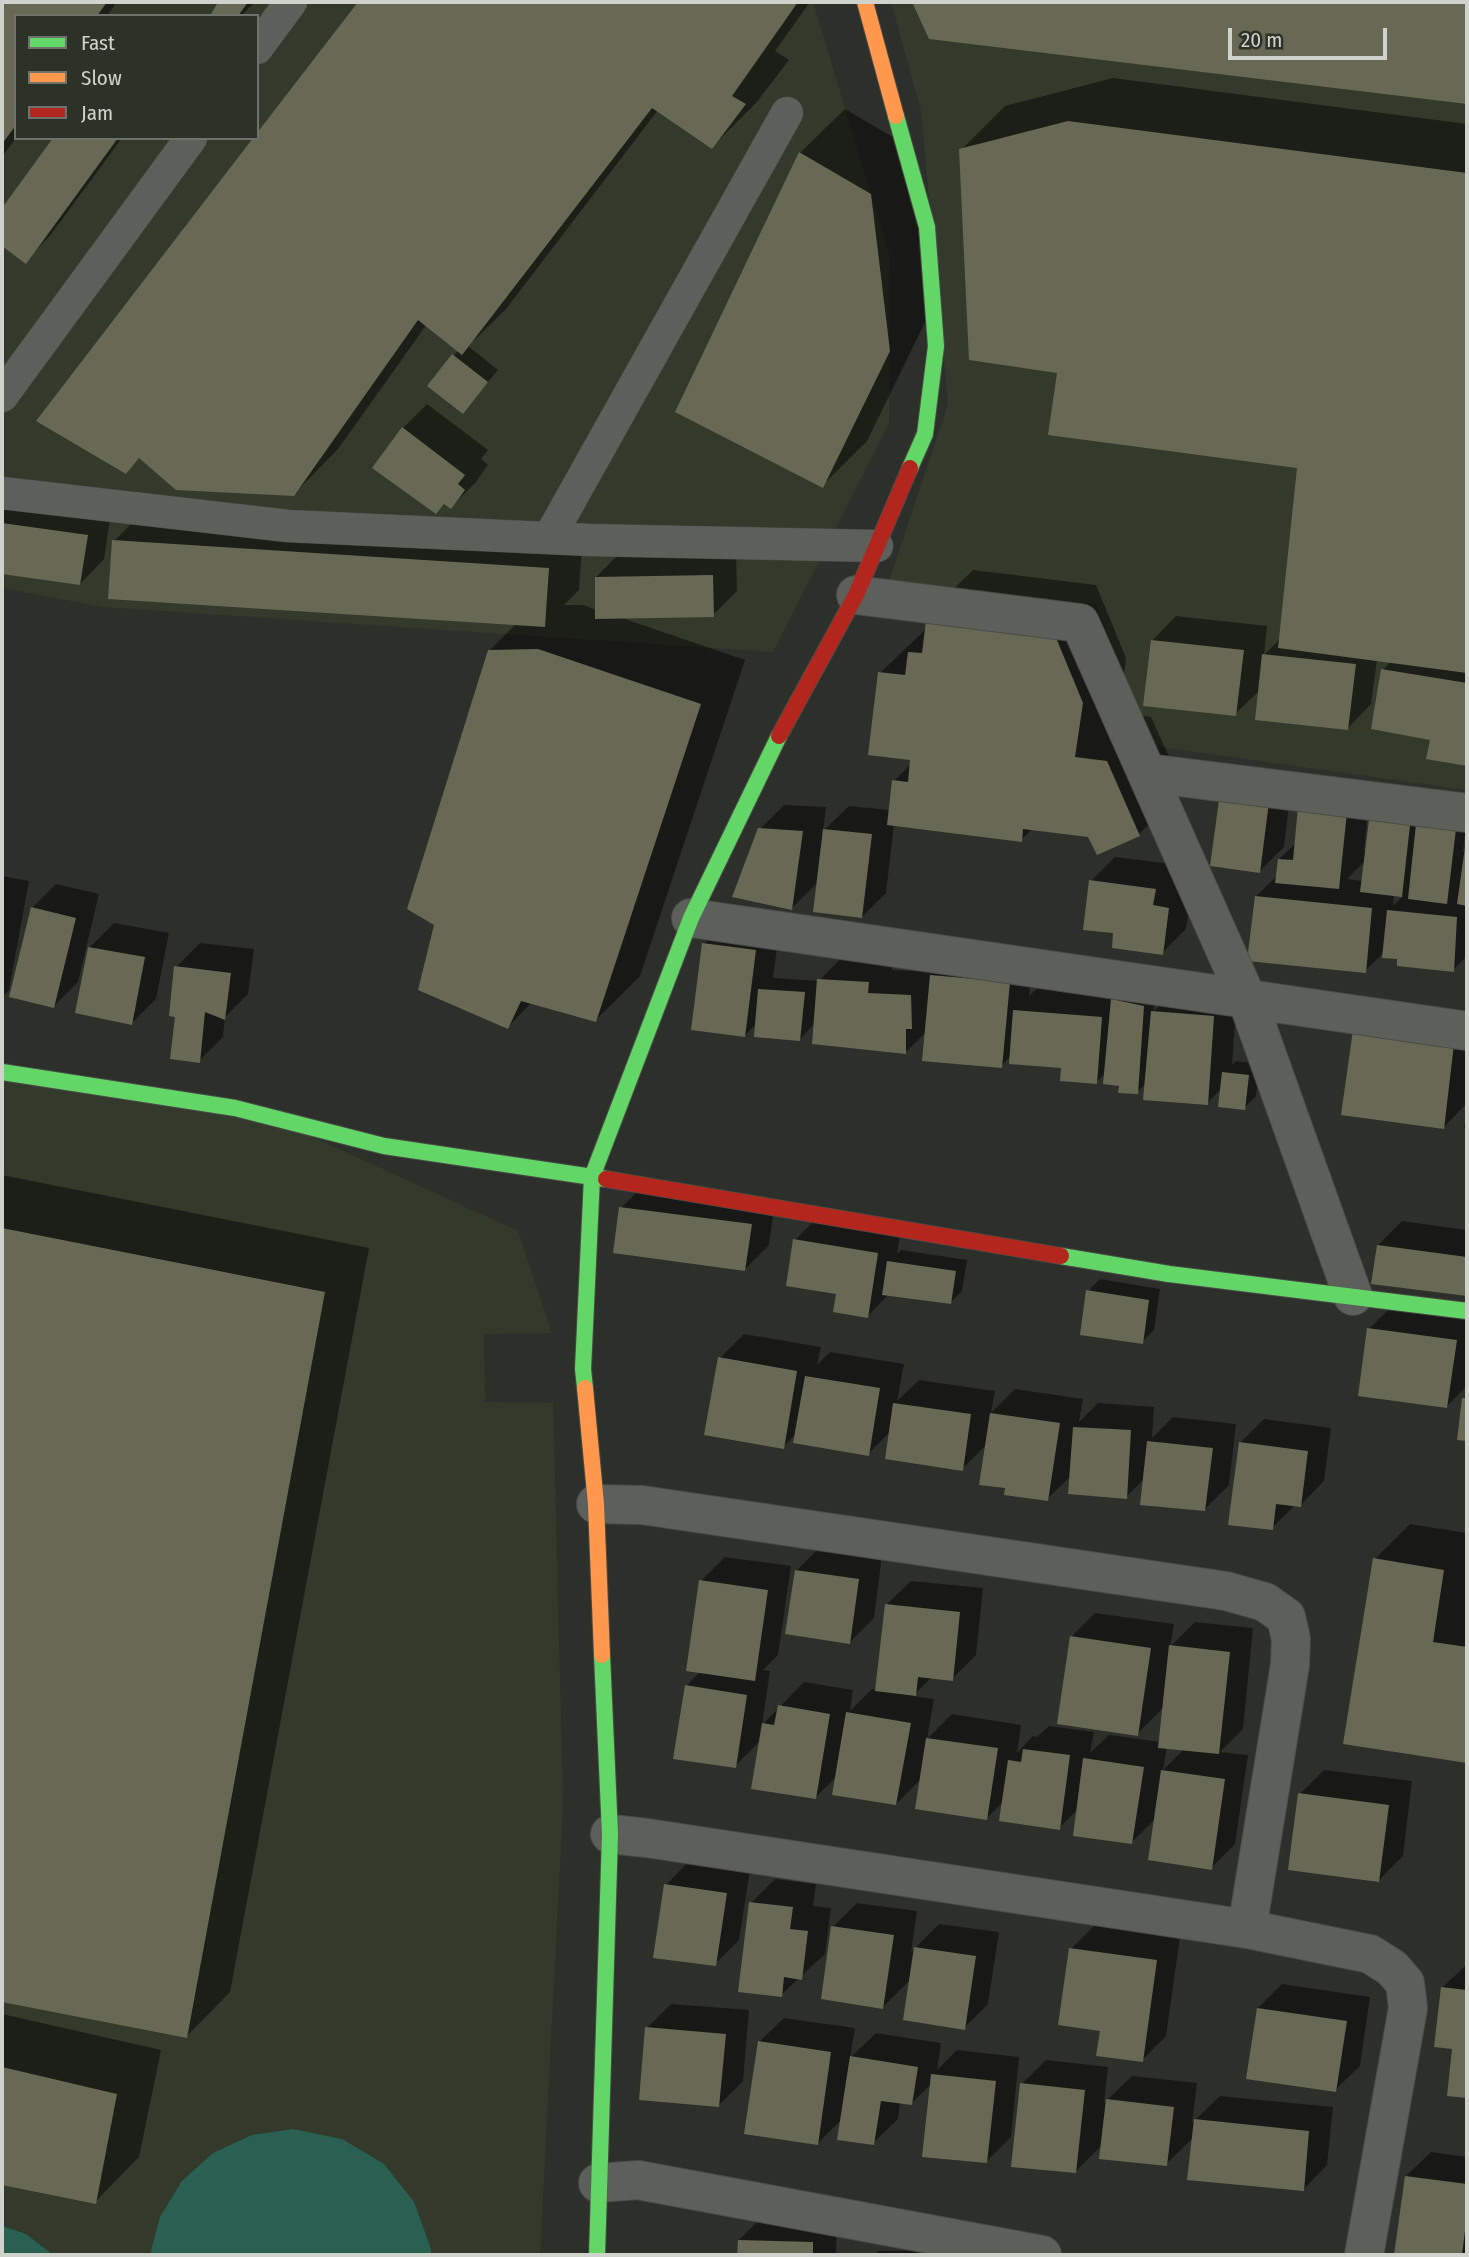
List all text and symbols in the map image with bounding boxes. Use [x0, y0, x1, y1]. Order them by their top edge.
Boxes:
legend [14, 14, 259, 140]
scale bar [1231, 14, 1390, 58]
text: 20 m [1241, 27, 1282, 53]
text: Fast [81, 30, 115, 56]
text: Slow [81, 65, 122, 91]
text: Jam [81, 100, 113, 126]

